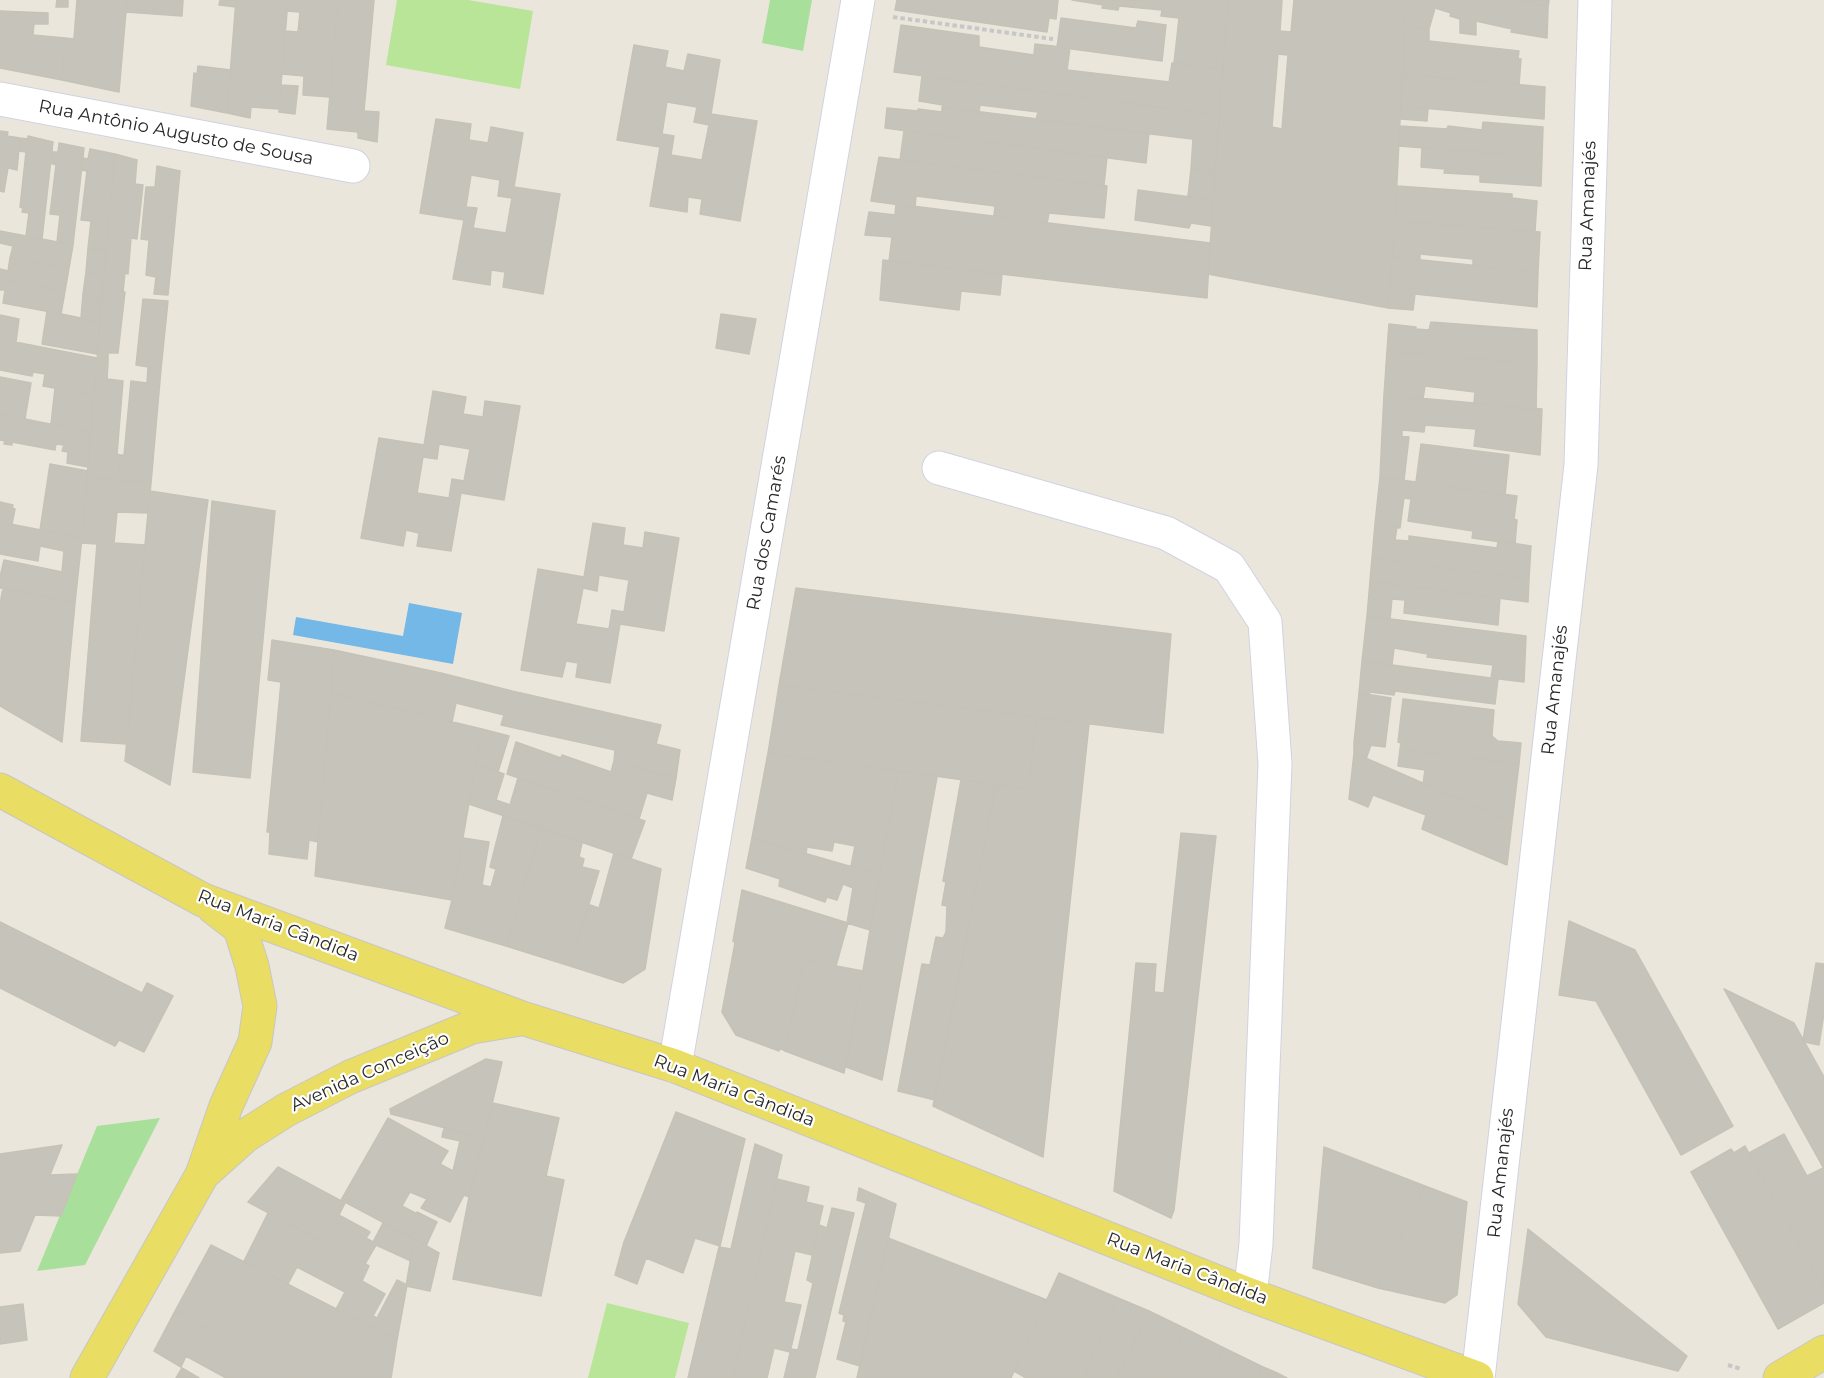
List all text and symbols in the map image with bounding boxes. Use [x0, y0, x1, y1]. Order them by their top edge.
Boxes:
street label: Rua Antônio Augusto de Sousa [37, 96, 315, 170]
street label: Rua Amanajés [1575, 140, 1601, 272]
street label: Rua dos Camarés [743, 454, 791, 612]
street label: Rua Amanajés [1537, 624, 1573, 756]
street label: Rua Maria Cândida [194, 885, 362, 967]
street label: Avenida Conceição [288, 1027, 452, 1117]
street label: Rua Maria Cândida [650, 1050, 818, 1132]
street label: Rua Amanajés [1483, 1107, 1519, 1239]
street label: Rua Maria Cândida [1103, 1228, 1271, 1310]

